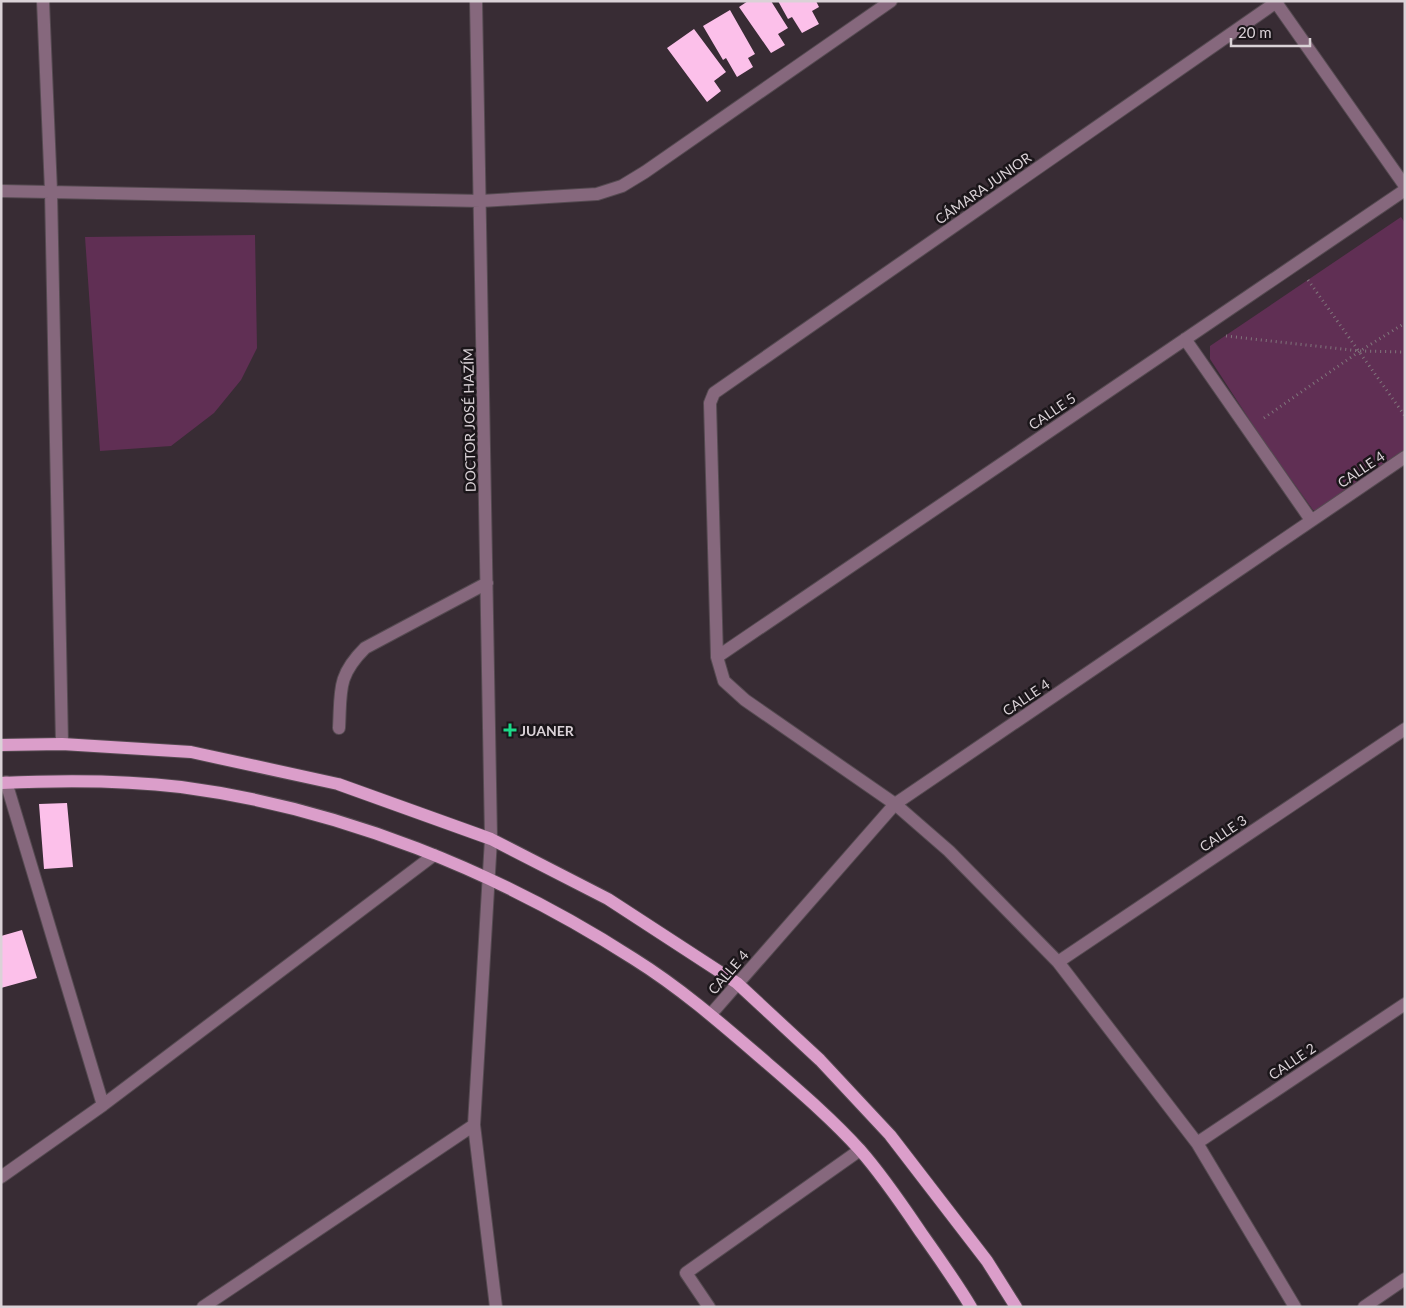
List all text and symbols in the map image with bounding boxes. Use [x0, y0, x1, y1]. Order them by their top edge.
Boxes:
scale bar [1231, 15, 1310, 47]
text: 20 m [1238, 23, 1272, 41]
street label: CÁMARA JUNIOR [932, 148, 1034, 227]
street label: DOCTOR JOSÉ HAZÍM [459, 348, 479, 492]
street label: CALLE 5 [1025, 389, 1079, 433]
street label: CALLE 4 [1334, 447, 1388, 491]
street label: CALLE 4 [999, 675, 1053, 719]
place label: JUANER [520, 722, 575, 739]
marker: JUANER [504, 724, 516, 736]
street label: CALLE 3 [1196, 811, 1250, 855]
street label: CALLE 4 [704, 946, 752, 998]
street label: CALLE 2 [1265, 1039, 1319, 1083]

